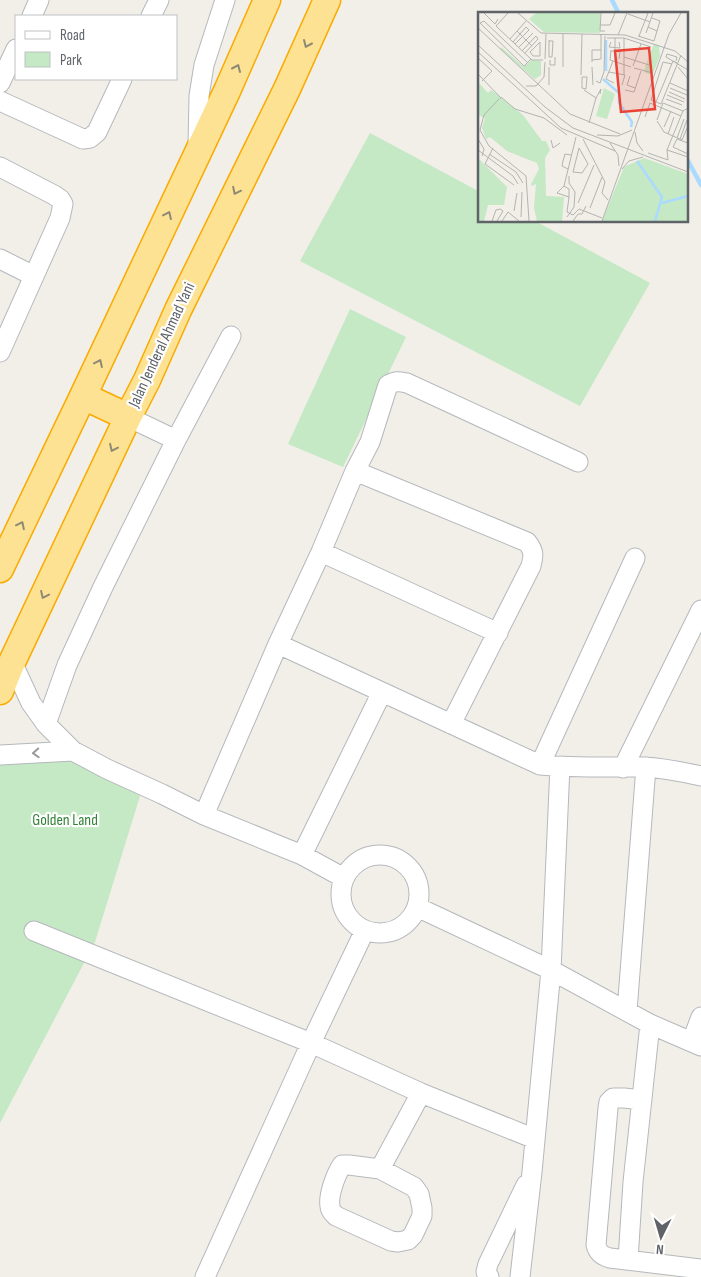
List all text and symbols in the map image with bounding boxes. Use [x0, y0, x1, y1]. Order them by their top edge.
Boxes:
inset map [478, 12, 688, 222]
legend [15, 15, 178, 80]
text: Road [60, 26, 85, 45]
one-way arrow [302, 39, 313, 48]
text: Park [60, 51, 82, 70]
one-way arrow [230, 64, 241, 73]
one-way arrow [232, 186, 242, 195]
one-way arrow [162, 212, 172, 221]
street label: Jalan Jenderal Ahmad Yani [124, 280, 199, 411]
one-way arrow [92, 359, 102, 368]
one-way arrow [109, 443, 120, 452]
one-way arrow [15, 521, 25, 530]
one-way arrow [40, 590, 50, 599]
one-way arrow [32, 747, 40, 758]
park label: Golden Land [32, 811, 98, 830]
north arrow [636, 1212, 686, 1262]
text: N [655, 1241, 664, 1258]

